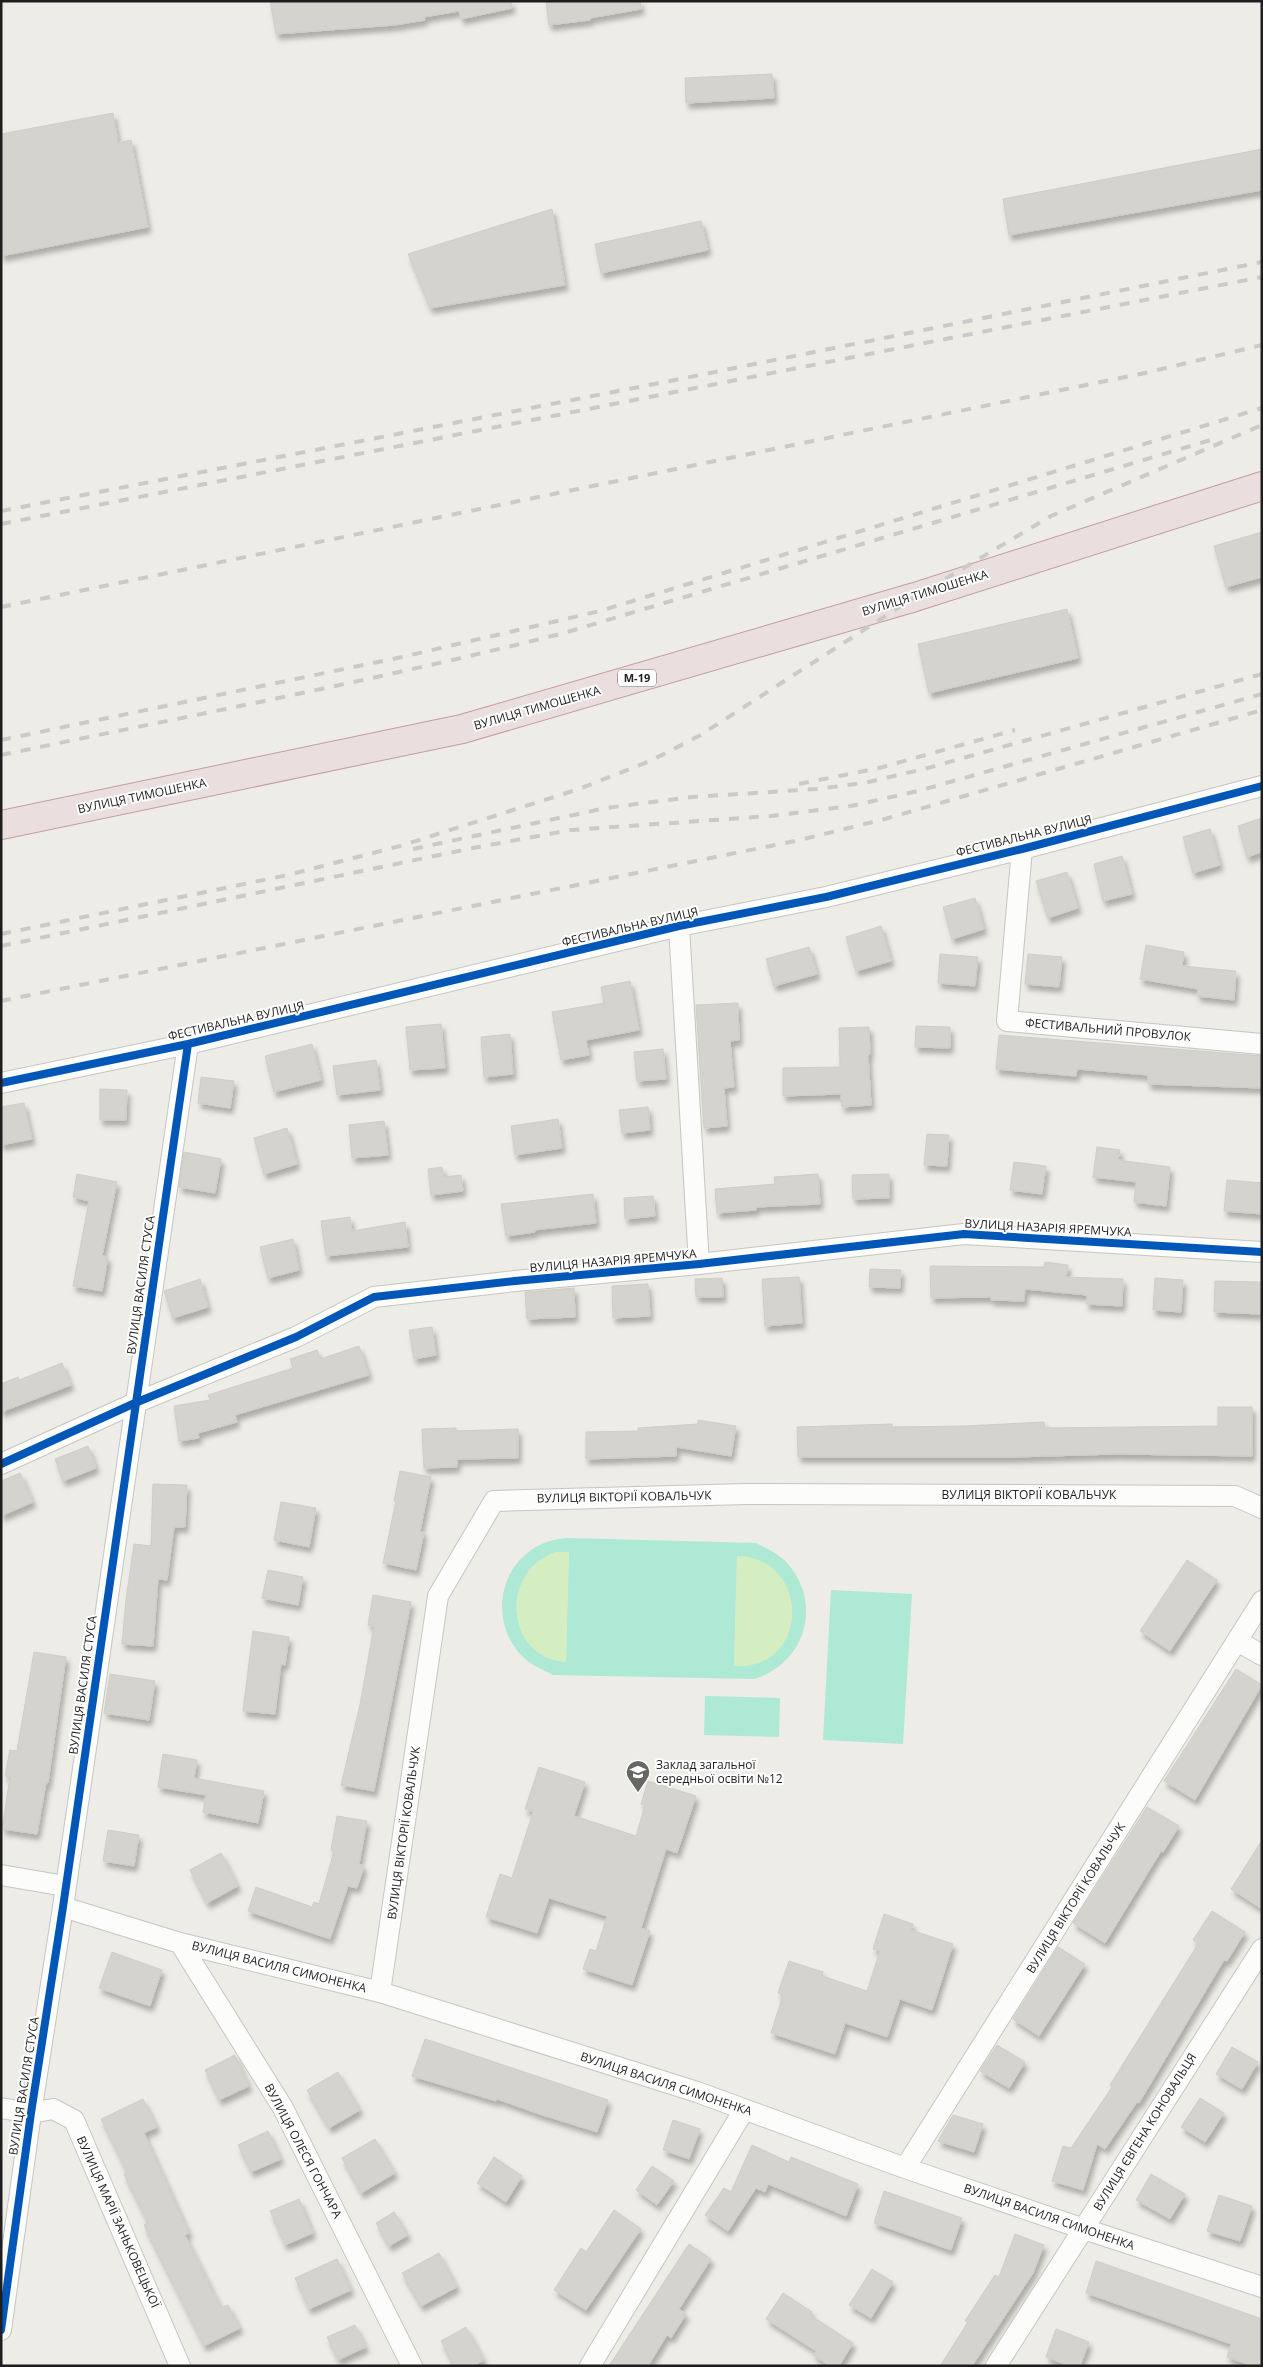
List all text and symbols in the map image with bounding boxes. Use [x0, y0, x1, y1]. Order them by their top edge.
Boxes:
street label: ВУЛИЦЯ ТИМОШЕНКА [860, 565, 990, 620]
road number: М-19 [618, 670, 656, 686]
street label: ВУЛИЦЯ ТИМОШЕНКА [472, 681, 603, 734]
street label: ВУЛИЦЯ ТИМОШЕНКА [76, 774, 208, 817]
street label: ФЕСТИВАЛЬНА ВУЛИЦЯ [954, 810, 1094, 861]
street label: ФЕСТИВАЛЬНА ВУЛИЦЯ [560, 903, 700, 950]
street label: ФЕСТИВАЛЬНА ВУЛИЦЯ [166, 997, 306, 1044]
street label: ФЕСТИВАЛЬНИЙ ПРОВУЛОК [1024, 1014, 1192, 1045]
street label: ВУЛИЦЯ ВАСИЛЯ СТУСА [122, 1214, 159, 1356]
street label: ВУЛИЦЯ НАЗАРІЯ ЯРЕМЧУКА [964, 1215, 1132, 1240]
street label: ВУЛИЦЯ НАЗАРІЯ ЯРЕМЧУКА [529, 1245, 698, 1276]
street label: ВУЛИЦЯ ВІКТОРІЇ КОВАЛЬЧУК [536, 1486, 712, 1507]
street label: ВУЛИЦЯ ВІКТОРІЇ КОВАЛЬЧУК [942, 1486, 1117, 1503]
street label: ВУЛИЦЯ ВАСИЛЯ СТУСА [64, 1614, 101, 1756]
street label: ВУЛИЦЯ ВІКТОРІЇ КОВАЛЬЧУК [383, 1745, 424, 1921]
place label: Заклад загальної середньої освіти №12 [656, 1756, 783, 1787]
school or university icon: Заклад загальної середньої освіти №12 [625, 1759, 651, 1793]
street label: ВУЛИЦЯ ВІКТОРІЇ КОВАЛЬЧУК [1022, 1819, 1129, 1976]
street label: ВУЛИЦЯ ВАСИЛЯ СИМОНЕНКА [190, 1937, 369, 1997]
street label: ВУЛИЦЯ ВАСИЛЯ СТУСА [4, 2015, 43, 2156]
street label: ВУЛИЦЯ ВАСИЛЯ СИМОНЕНКА [578, 2048, 755, 2119]
street label: ВУЛИЦЯ ЄВГЕНА КОНОВАЛЬЦЯ [1089, 2050, 1200, 2214]
street label: ВУЛИЦЯ ОЛЕСЯ ГОНЧАРА [261, 2080, 346, 2221]
street label: ВУЛИЦЯ МАРІЇ ЗАНЬКОВЕЦЬКОЇ [73, 2133, 164, 2311]
street label: ВУЛИЦЯ ВАСИЛЯ СИМОНЕНКА [962, 2179, 1137, 2254]

